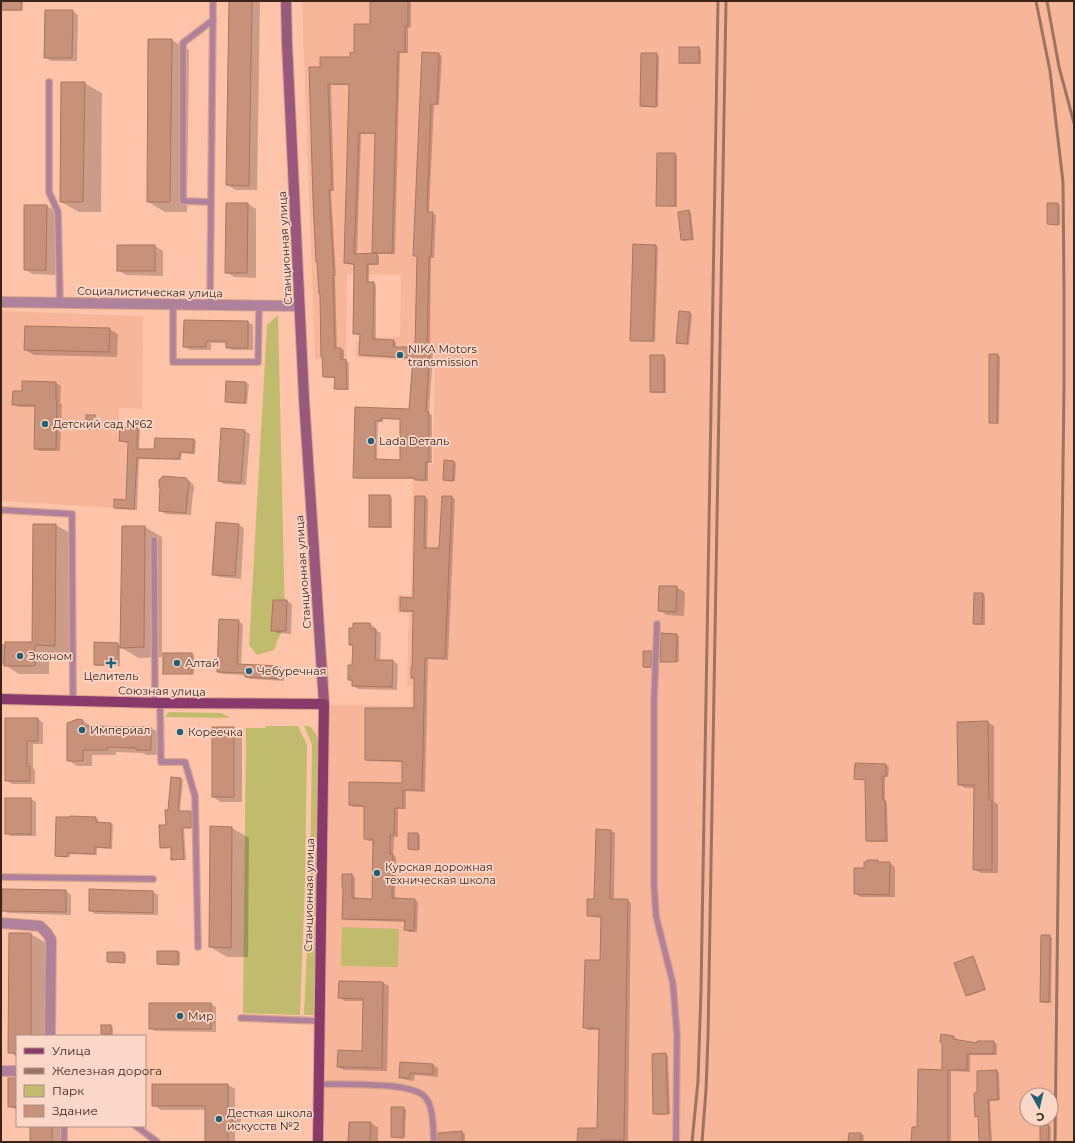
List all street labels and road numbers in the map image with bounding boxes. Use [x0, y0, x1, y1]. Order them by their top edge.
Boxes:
street label: Станционная улица [275, 191, 295, 305]
street label: Социалистическая улица [77, 284, 223, 300]
street label: Станционная улица [292, 515, 314, 629]
street label: Союзная улица [118, 683, 206, 699]
street label: Станционная улица [301, 838, 317, 952]

